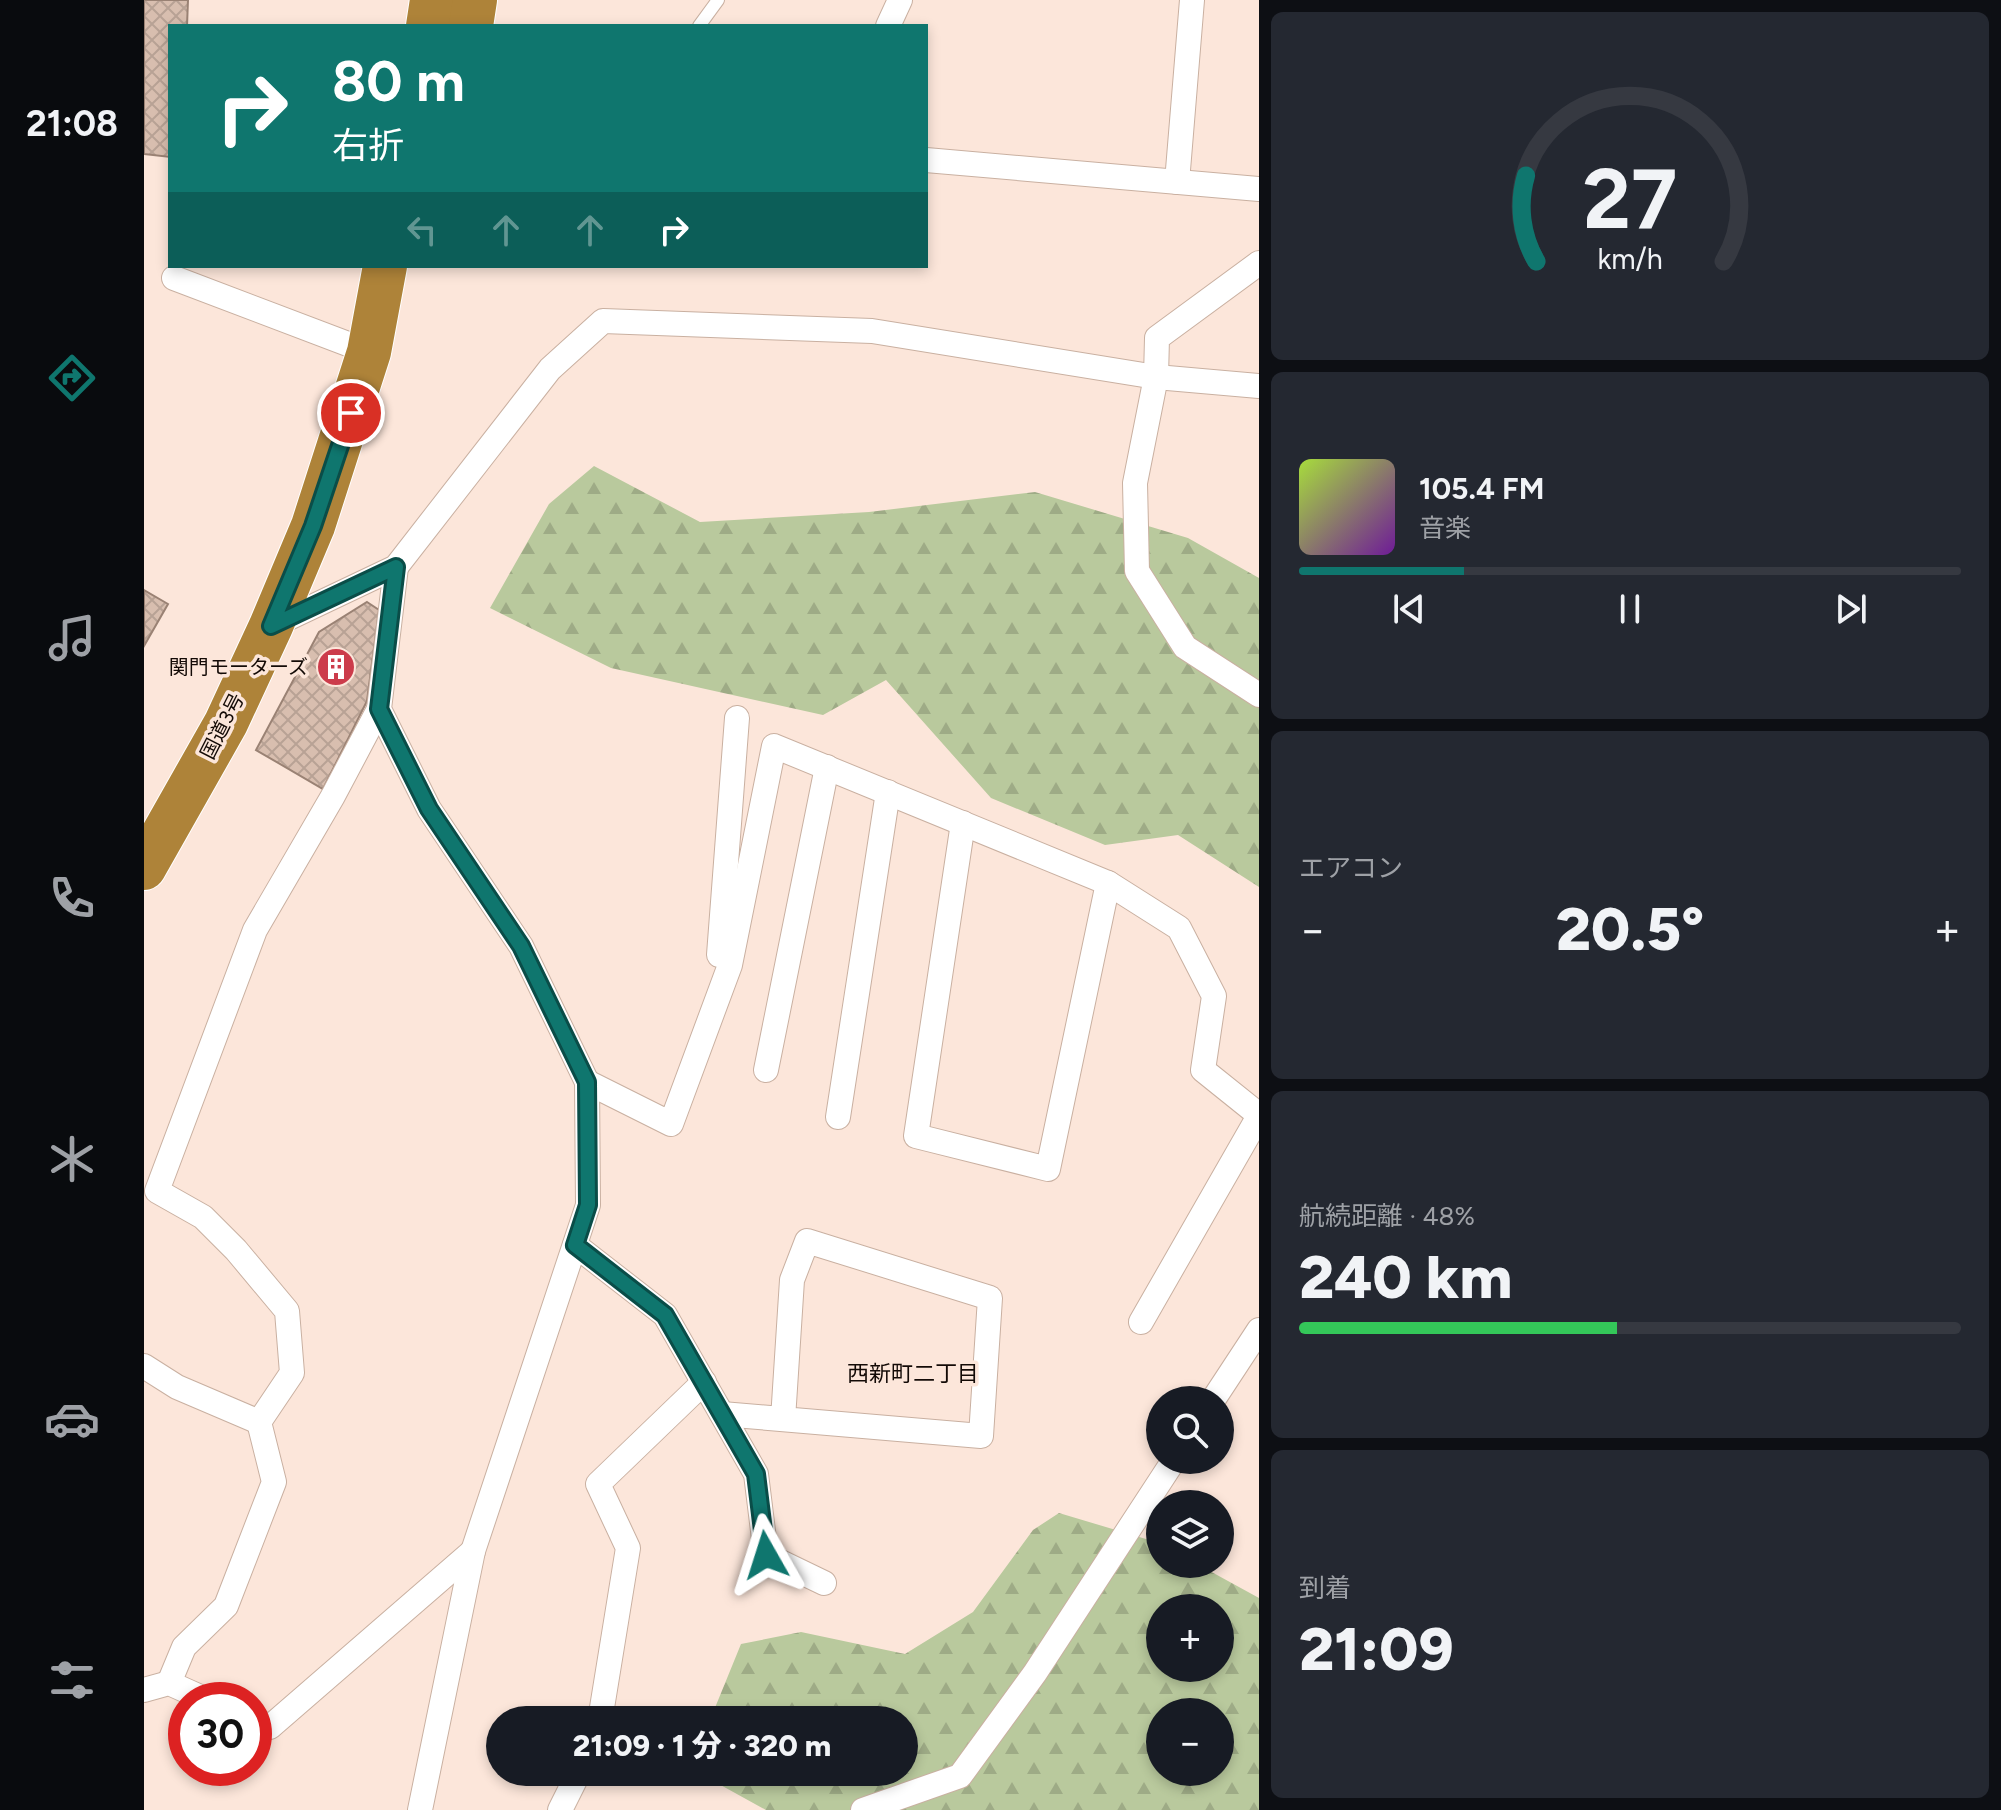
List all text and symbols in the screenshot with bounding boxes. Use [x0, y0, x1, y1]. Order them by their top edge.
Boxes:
text: 80 m [332, 48, 465, 115]
icon: right [200, 56, 304, 160]
text: 21:08 [26, 102, 118, 145]
text: 右折 [332, 124, 404, 167]
text: 27 [1583, 148, 1677, 248]
icon: left [400, 208, 444, 252]
icon: ahead [484, 208, 528, 252]
icon: ahead [568, 208, 612, 252]
icon: right [652, 208, 696, 252]
text: km/h [1597, 242, 1663, 276]
icon: directions [44, 350, 100, 406]
pin [317, 379, 385, 447]
icon: arrive [329, 391, 373, 435]
text: 105.4 FM [1419, 470, 1544, 507]
text: 音楽 [1419, 512, 1471, 544]
icon: previous [1387, 587, 1431, 631]
icon: pause [1608, 587, 1652, 631]
icon: next [1829, 587, 1873, 631]
icon: music [44, 610, 100, 666]
building icon: 関門モーターズ [315, 646, 357, 688]
place label: 関門モーターズ [169, 655, 308, 679]
street label: 国道3号 [195, 689, 249, 763]
text: エアコン [1299, 852, 1403, 884]
icon: phone [44, 870, 100, 926]
text: 20.5° [1556, 893, 1704, 965]
text: − [1299, 903, 1326, 956]
text: + [1934, 903, 1961, 956]
icon: climate [44, 1131, 100, 1187]
text: 航続距離 · 48% [1299, 1200, 1475, 1232]
text: 240 km [1299, 1241, 1512, 1313]
district label: 西新町二丁目 [847, 1360, 979, 1387]
map controls [1146, 1386, 1234, 1786]
button: search [1146, 1386, 1234, 1474]
icon: car [44, 1391, 100, 1447]
button: layers [1146, 1490, 1234, 1578]
position arrow [724, 1513, 808, 1597]
text: 到着 [1299, 1572, 1351, 1604]
button: + [1146, 1594, 1234, 1682]
text: 21:09 [1299, 1613, 1454, 1685]
icon: filters [44, 1652, 100, 1708]
speed limit sign: 30 [168, 1682, 272, 1786]
button: − [1146, 1698, 1234, 1786]
text: 21:09 · 1 分 · 320 m [573, 1727, 831, 1764]

